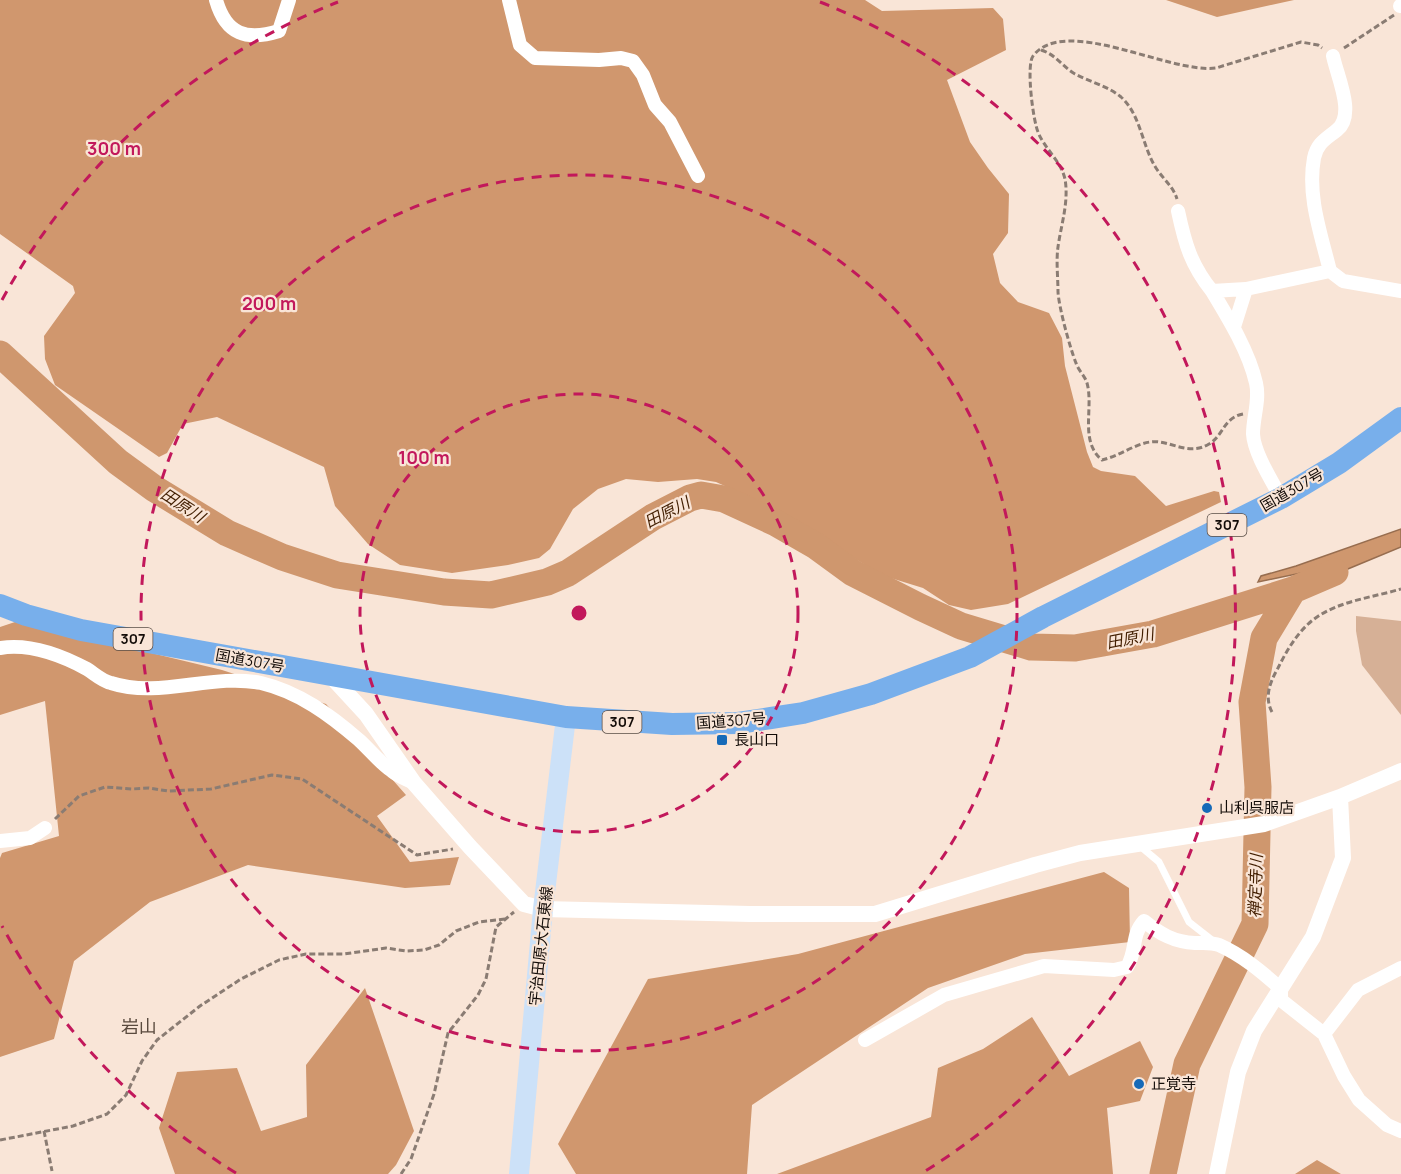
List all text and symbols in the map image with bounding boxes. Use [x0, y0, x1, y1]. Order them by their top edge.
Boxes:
text: 300 m [87, 136, 141, 160]
text: 200 m [242, 291, 296, 315]
text: 100 m [398, 445, 450, 469]
street label: 国道307号 [1256, 463, 1327, 516]
water label: 田原川 [157, 483, 211, 528]
water label: 田原川 [641, 490, 695, 533]
road number: 307 [1208, 514, 1246, 536]
centre of rings [569, 603, 589, 623]
water label: 田原川 [1104, 622, 1158, 653]
road number: 307 [114, 628, 152, 650]
street label: 国道307号 [214, 644, 286, 677]
street label: 国道307号 [695, 708, 767, 733]
road number: 307 [602, 711, 642, 733]
place label: 長山口 [734, 729, 779, 750]
marker: 長山口 [715, 733, 729, 747]
place label: 山利呉服店 [1219, 797, 1294, 818]
marker: 山利呉服店 [1200, 801, 1214, 815]
water label: 禅定寺川 [1243, 852, 1267, 918]
street label: 宇治田原大石東線 [524, 885, 557, 1007]
district label: 岩山 [121, 1014, 157, 1038]
place label: 正覚寺 [1151, 1073, 1196, 1094]
marker: 正覚寺 [1132, 1077, 1146, 1091]

